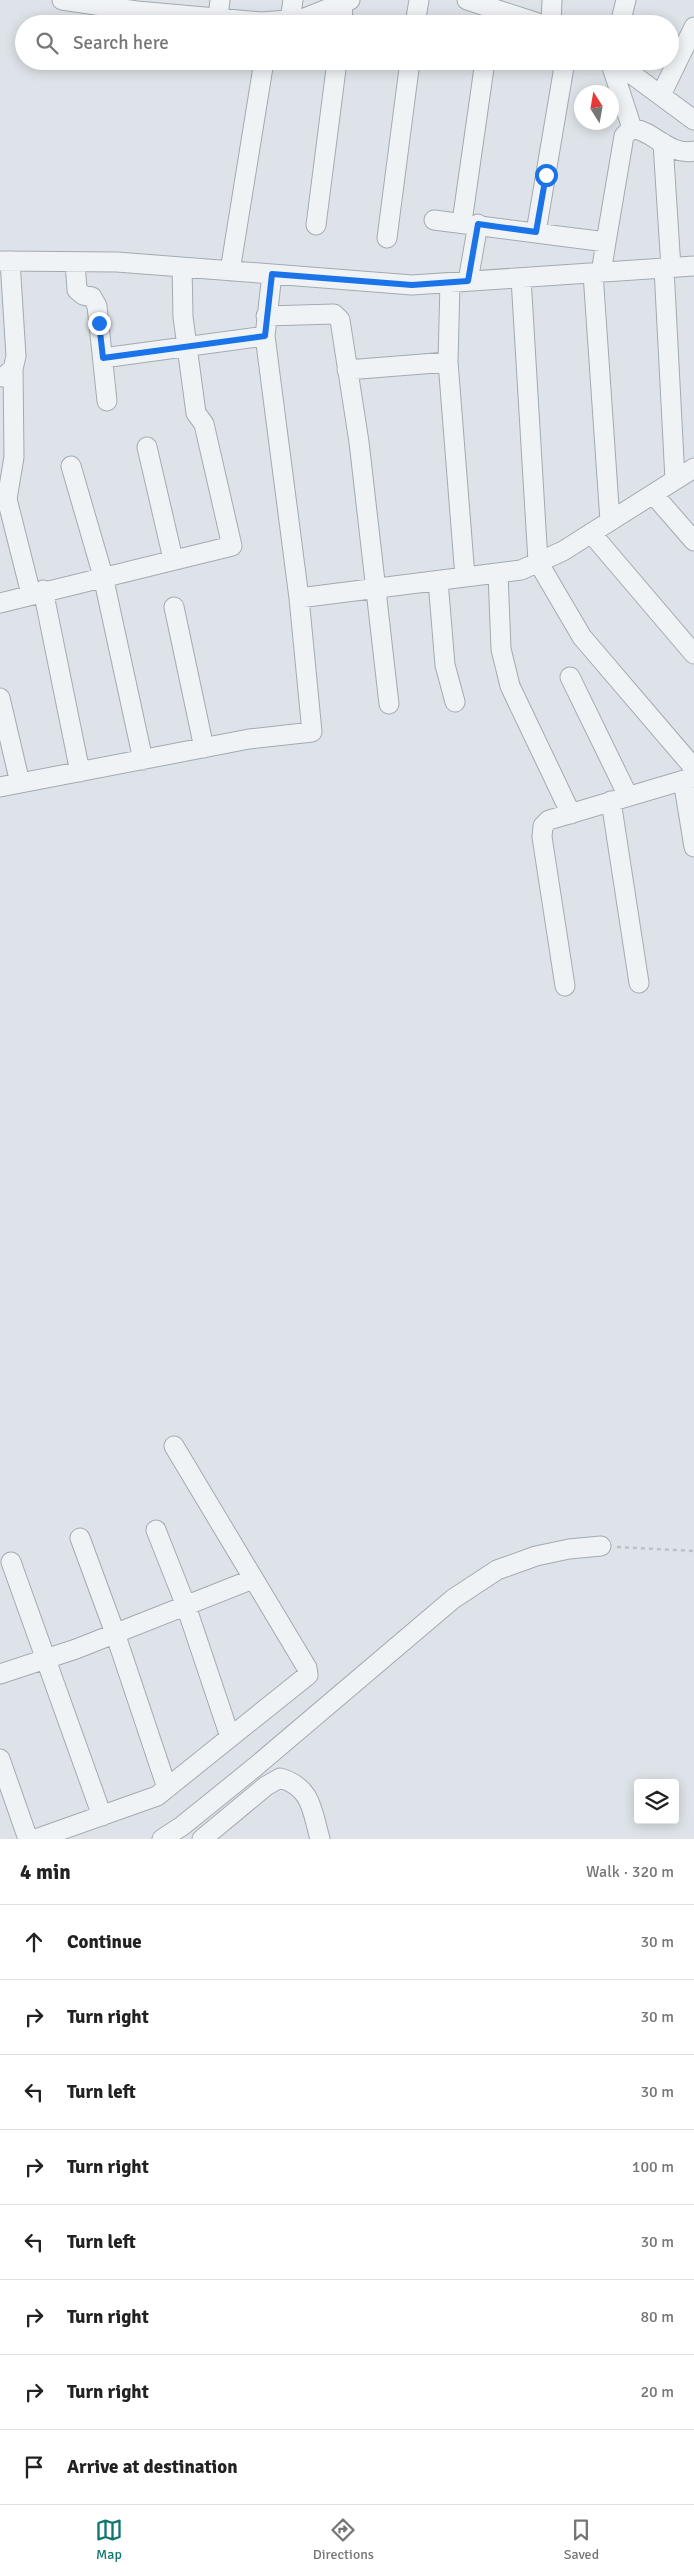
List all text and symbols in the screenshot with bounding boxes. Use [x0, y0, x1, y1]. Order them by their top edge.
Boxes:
search box [15, 15, 679, 70]
icon: search [33, 29, 61, 57]
text: Search here [73, 31, 169, 55]
north arrow [574, 85, 619, 130]
route start [535, 164, 558, 187]
route end [88, 312, 111, 335]
map controls [634, 1779, 679, 1824]
button: layers [634, 1779, 679, 1824]
text: 4 min [20, 1859, 71, 1885]
text: Walk · 320 m [586, 1862, 674, 1882]
icon: ahead [20, 1928, 48, 1956]
text: Continue [67, 1930, 142, 1954]
text: 30 m [640, 1932, 674, 1952]
icon: right [20, 2003, 48, 2031]
text: Turn right [67, 2005, 149, 2029]
text: 30 m [640, 2007, 674, 2027]
icon: left [20, 2078, 48, 2106]
text: Turn left [67, 2080, 136, 2104]
text: 30 m [640, 2082, 674, 2102]
icon: right [20, 2153, 48, 2181]
text: Turn right [67, 2155, 149, 2179]
text: 100 m [632, 2157, 674, 2177]
icon: left [20, 2228, 48, 2256]
text: Turn left [67, 2230, 136, 2254]
text: 30 m [640, 2232, 674, 2252]
icon: right [20, 2303, 48, 2331]
text: Turn right [67, 2305, 149, 2329]
text: 80 m [640, 2307, 674, 2327]
icon: right [20, 2378, 48, 2406]
text: Turn right [67, 2380, 149, 2404]
text: 20 m [640, 2382, 674, 2402]
icon: arrive [20, 2453, 48, 2481]
text: Arrive at destination [67, 2455, 238, 2479]
tab: Map [95, 2516, 123, 2563]
tab: Directions [313, 2516, 374, 2563]
tab: Saved [564, 2516, 599, 2563]

